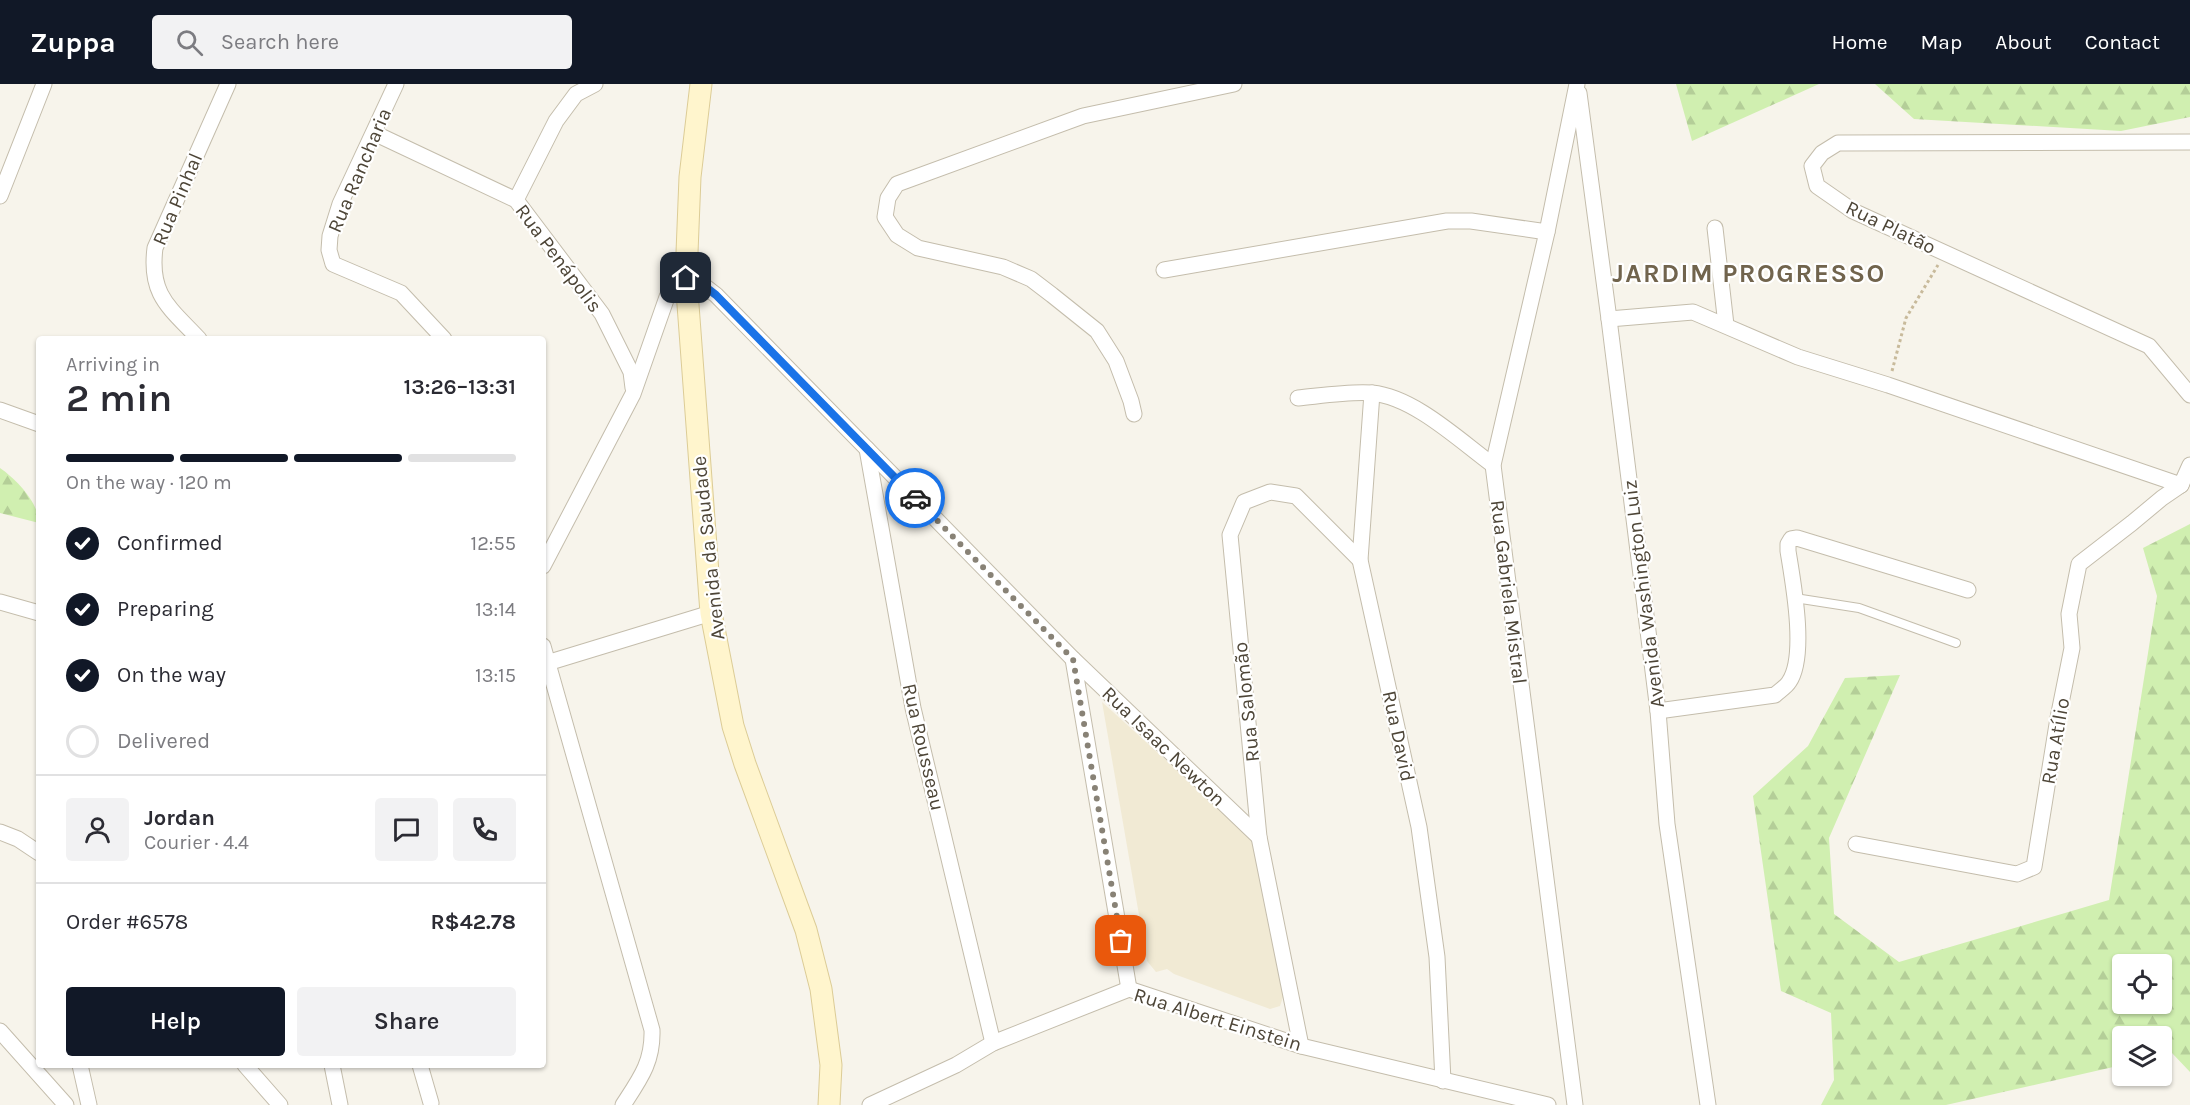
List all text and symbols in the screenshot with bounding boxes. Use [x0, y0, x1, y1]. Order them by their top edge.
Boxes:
search box [152, 15, 572, 69]
text: Zuppa [30, 26, 116, 59]
icon: search [173, 26, 206, 59]
text: Search here [221, 29, 339, 55]
text: Home [1832, 30, 1888, 54]
text: Map [1921, 30, 1962, 54]
text: About [1995, 30, 2052, 54]
text: Contact [2085, 30, 2160, 54]
street label: Rua Rancharia [323, 104, 396, 236]
street label: Rua Pinhal [148, 150, 207, 249]
street label: Rua Platão [1842, 196, 1940, 259]
street label: Rua Penápolis [511, 200, 607, 317]
pin [660, 252, 711, 303]
district label: JARDIM PROGRESSO [1612, 258, 1886, 289]
icon: home [669, 261, 702, 294]
text: Arriving in [66, 353, 160, 376]
text: 13:26–13:31 [404, 374, 516, 400]
text: 2 min [66, 375, 172, 421]
street label: Avenida da Saudade [687, 455, 730, 641]
courier [885, 468, 945, 528]
text: On the way · 120 m [66, 471, 232, 494]
street label: Avenida Washington Luiz [1618, 479, 1669, 709]
icon: car [899, 482, 932, 515]
street label: Rua Gabriela Mistral [1486, 499, 1531, 685]
icon: check [66, 527, 99, 560]
text: Confirmed [117, 530, 223, 556]
text: 12:55 [471, 532, 516, 555]
icon: check [66, 593, 99, 626]
text: Preparing [117, 596, 214, 622]
text: 13:14 [475, 598, 516, 621]
street label: Rua Salomão [1229, 641, 1264, 763]
icon: check [66, 659, 99, 692]
text: On the way [117, 662, 226, 688]
text: 13:15 [475, 664, 516, 687]
street label: Rua Rousseau [898, 681, 949, 813]
street label: Rua Isaac Newton [1097, 682, 1230, 811]
street label: Rua David [1378, 689, 1419, 784]
street label: Rua Atílio [2037, 696, 2074, 786]
text: Delivered [117, 728, 210, 754]
button: person [66, 798, 129, 861]
button: chat [375, 798, 438, 861]
button: phone [453, 798, 516, 861]
text: Jordan [144, 805, 215, 831]
text: Courier · 4.4 [144, 831, 249, 854]
text: Order #6578 [66, 909, 188, 935]
text: R$42.78 [430, 909, 516, 935]
pin [1095, 915, 1146, 966]
icon: bag [1104, 924, 1137, 957]
map controls [2112, 954, 2172, 1086]
button: locate [2112, 954, 2172, 1014]
street label: Rua Albert Einstein [1131, 983, 1305, 1056]
button: Help [66, 987, 285, 1056]
button: Share [297, 987, 516, 1056]
button: layers [2112, 1026, 2172, 1086]

